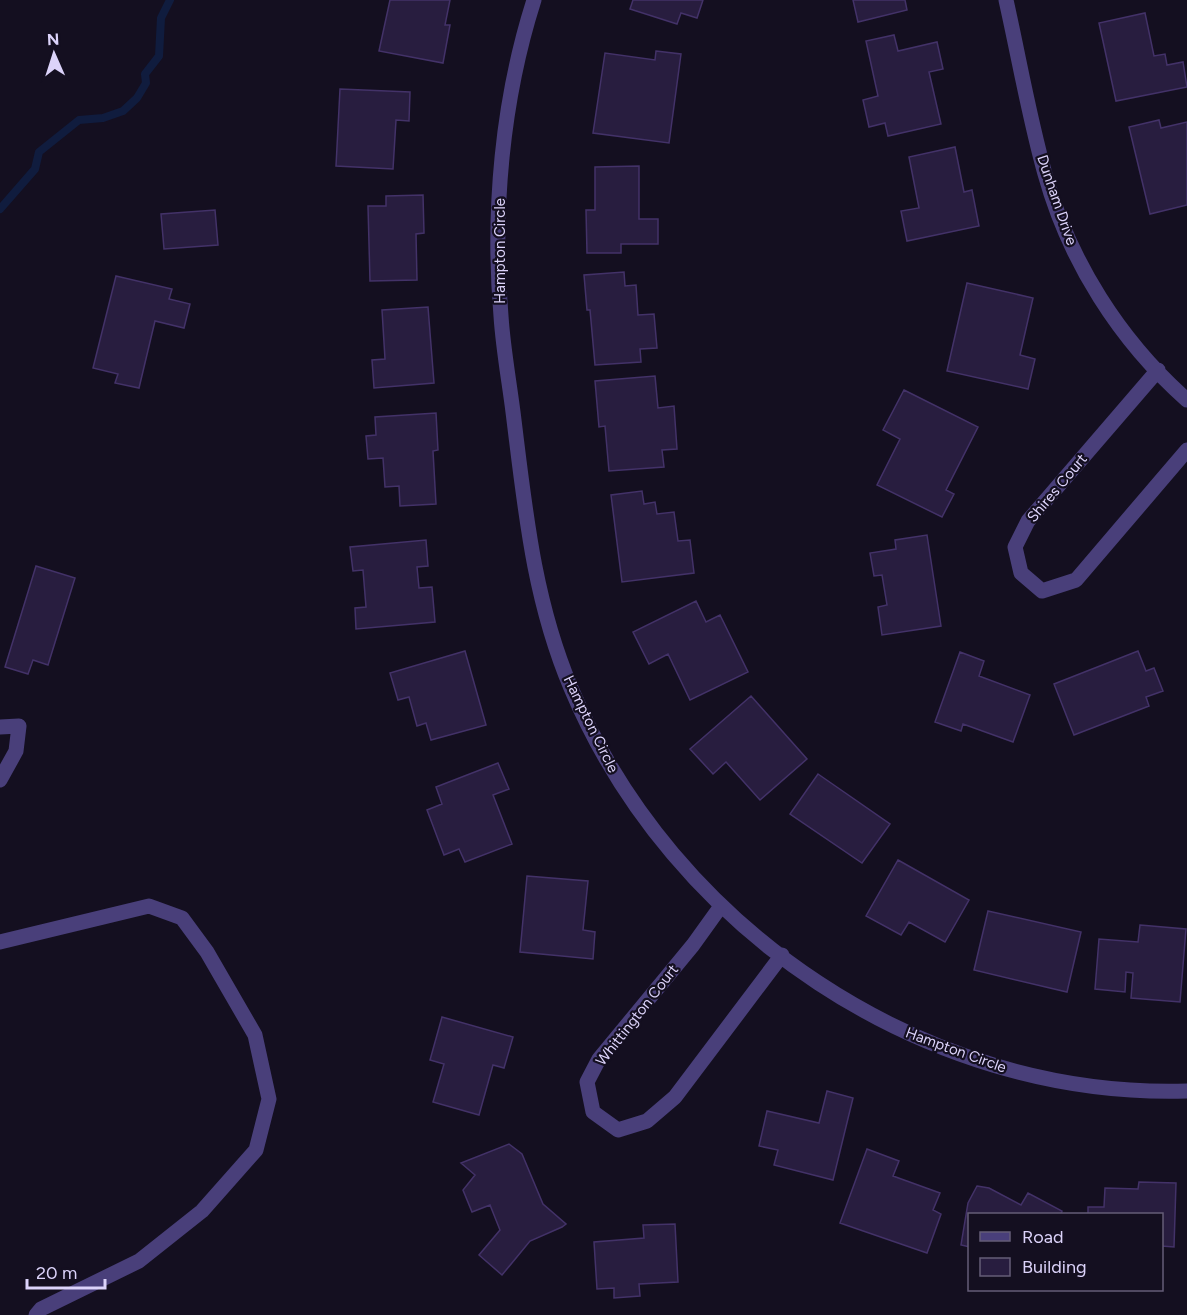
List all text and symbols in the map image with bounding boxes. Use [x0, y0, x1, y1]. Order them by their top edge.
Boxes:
north arrow [24, 24, 84, 84]
text: N [47, 30, 60, 49]
street label: Dunham Drive [1033, 153, 1081, 247]
street label: Hampton Circle [491, 198, 509, 304]
street label: Shires Court [1023, 450, 1091, 526]
street label: Hampton Circle [560, 672, 622, 776]
street label: Whittington Court [592, 961, 682, 1069]
street label: Hampton Circle [903, 1023, 1009, 1077]
legend [968, 1213, 1163, 1291]
text: Road [1022, 1226, 1063, 1248]
scale bar [27, 1252, 105, 1290]
text: Building [1022, 1256, 1087, 1278]
text: 20 m [36, 1262, 77, 1284]

